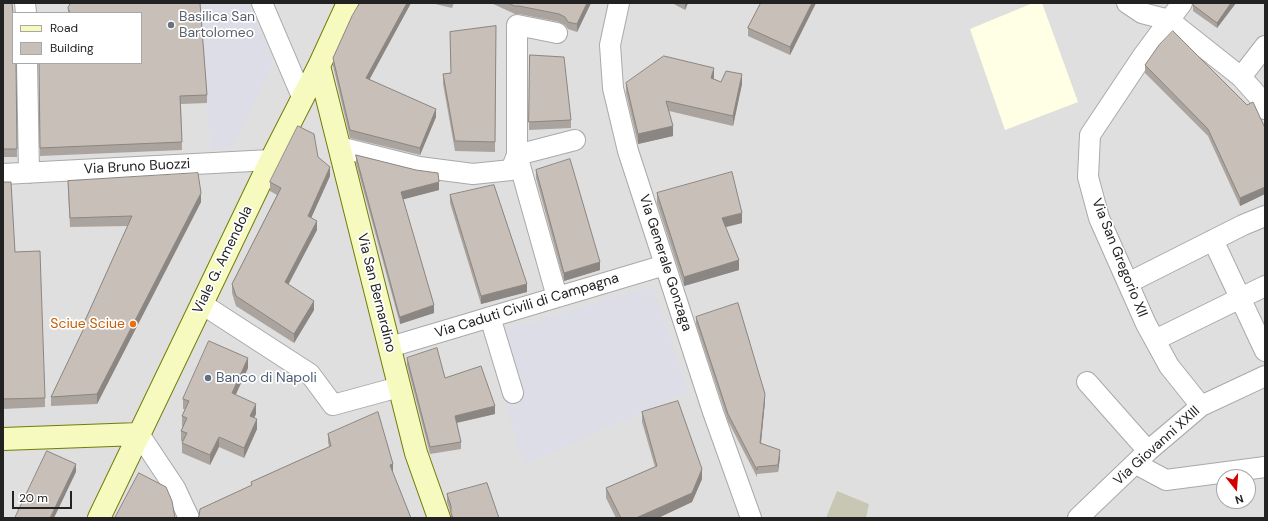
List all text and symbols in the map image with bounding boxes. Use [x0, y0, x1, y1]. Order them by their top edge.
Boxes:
place label: Basilica San Bartolomeo [179, 9, 255, 42]
legend [12, 12, 142, 64]
text: Road [50, 20, 78, 36]
marker: Basilica San Bartolomeo [166, 20, 176, 30]
text: Building [50, 40, 94, 56]
street label: Via Bruno Buozzi [83, 156, 191, 178]
street label: Via Generale Gonzaga [635, 193, 695, 333]
street label: Via San Gregorio XII [1088, 196, 1150, 320]
street label: Viale G. Amendola [190, 203, 256, 317]
street label: Via San Bernardino [353, 232, 399, 354]
street label: Via Caduti Civili di Campagna [433, 270, 621, 342]
place label: Sciue Sciue [50, 316, 125, 332]
marker: Sciue Sciue [128, 319, 138, 329]
place label: Banco di Napoli [216, 370, 317, 386]
marker: Banco di Napoli [203, 373, 213, 383]
street label: Via Giovanni XXIII [1110, 403, 1204, 489]
north arrow [1216, 469, 1256, 509]
scale bar [14, 483, 74, 509]
text: 20 m [19, 490, 48, 506]
text: N [1233, 492, 1245, 507]

